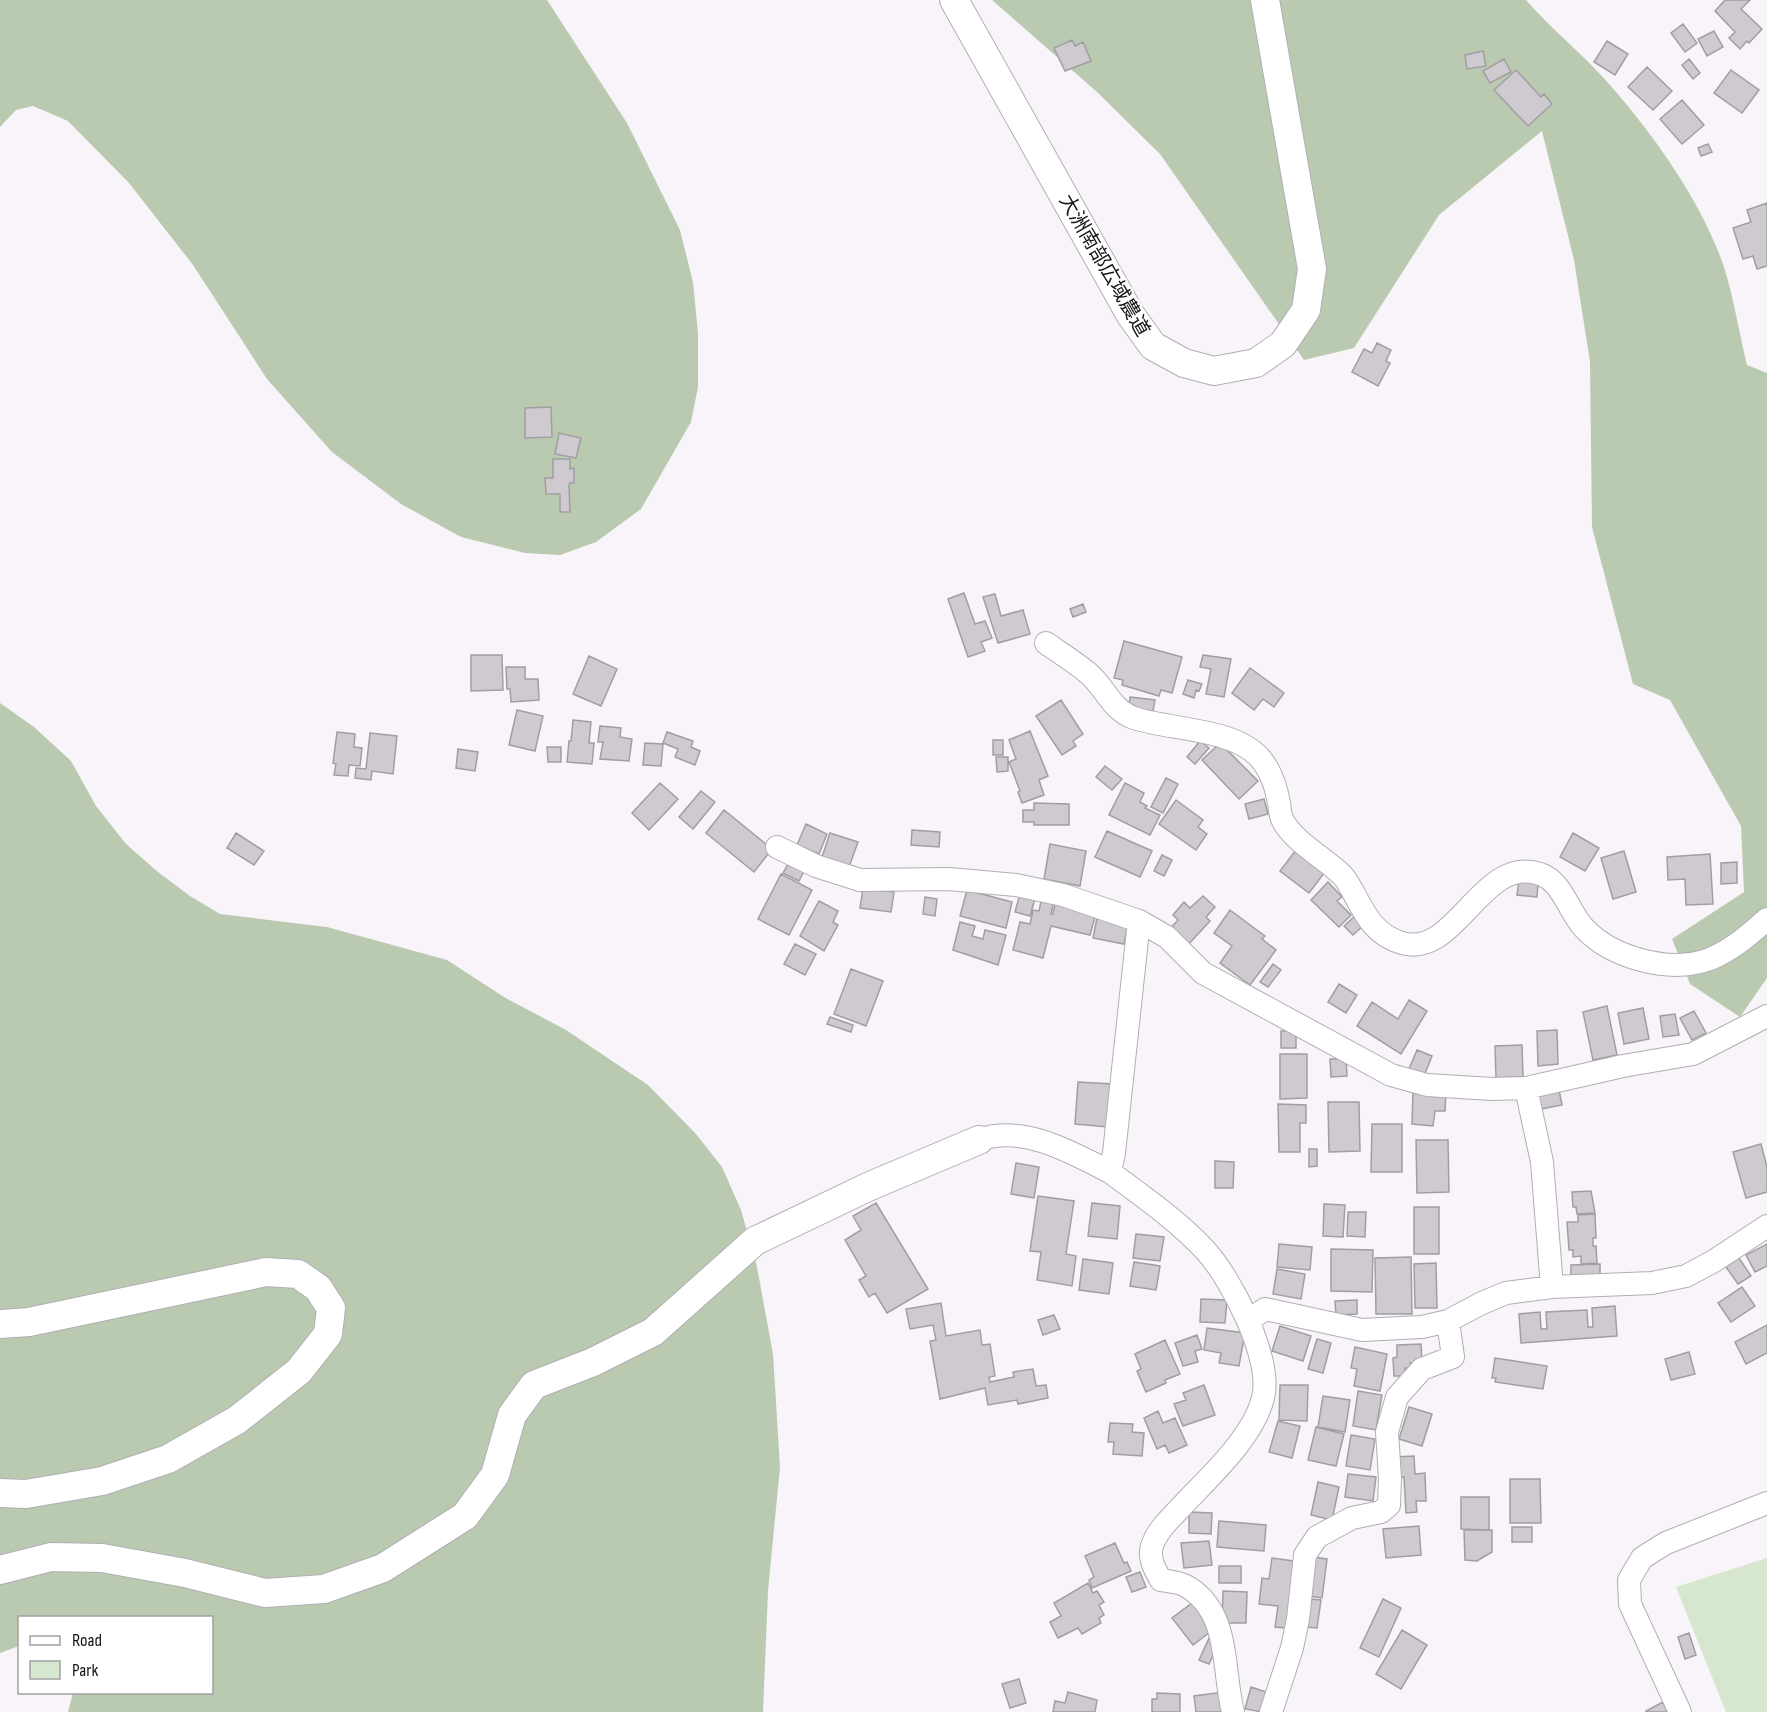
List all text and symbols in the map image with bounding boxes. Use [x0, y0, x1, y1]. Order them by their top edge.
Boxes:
street label: 大洲南部広域農道 [1054, 190, 1155, 341]
legend [18, 1616, 213, 1694]
text: Road [72, 1630, 102, 1651]
text: Park [72, 1660, 98, 1681]

